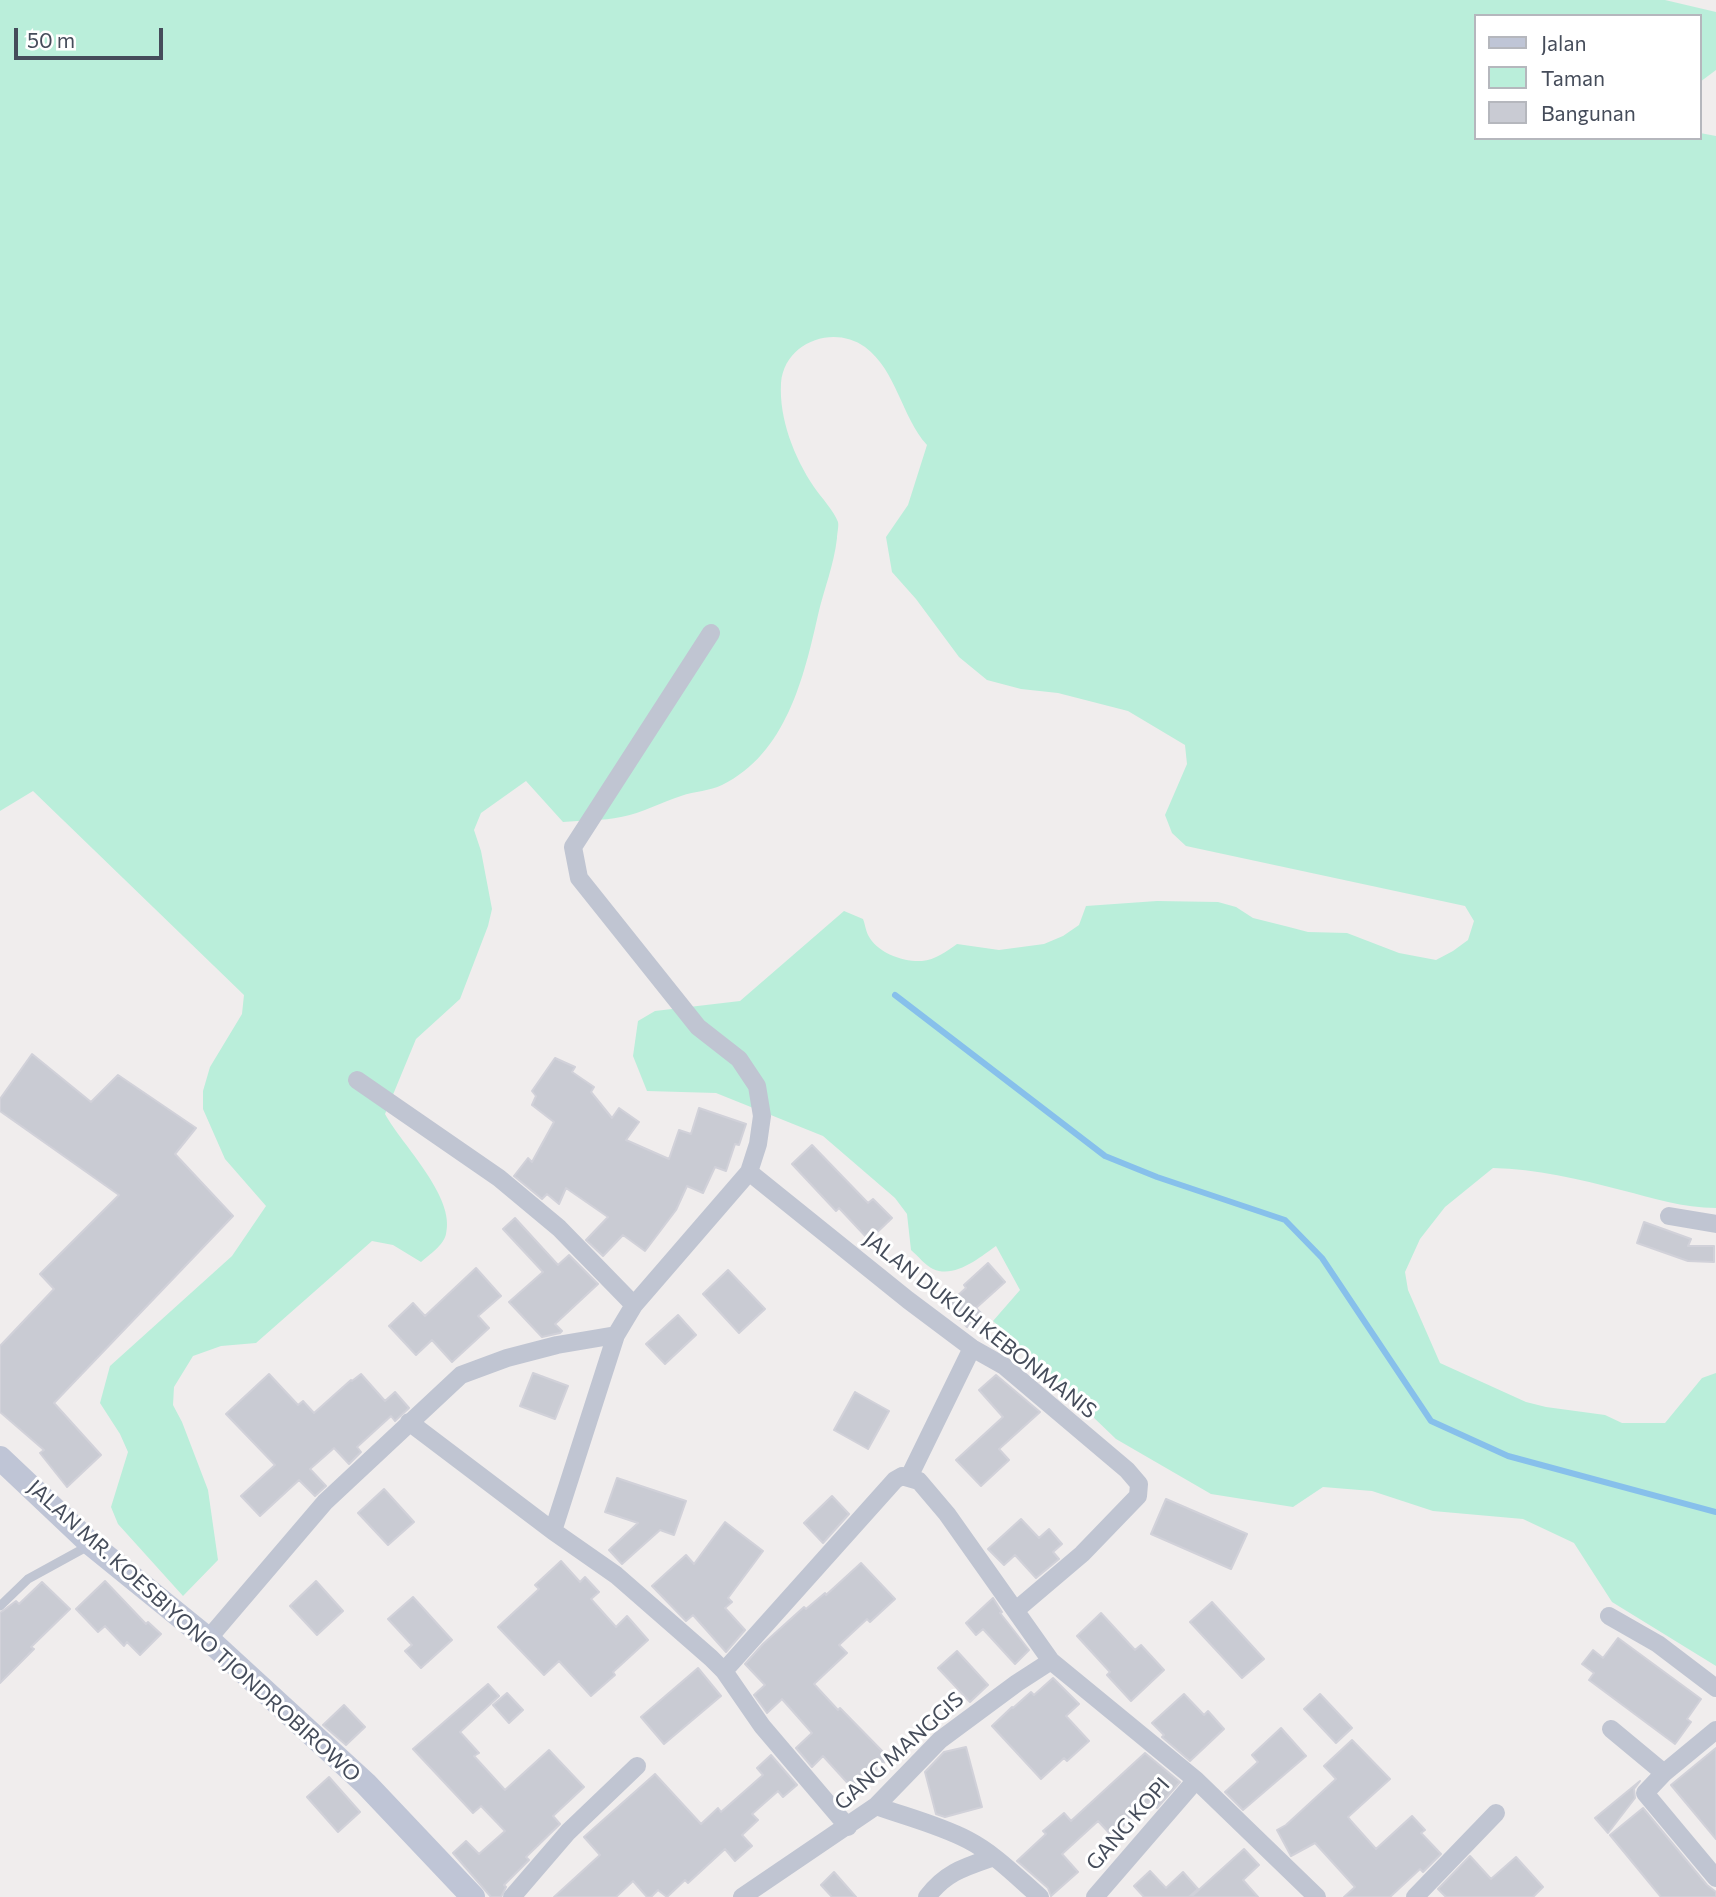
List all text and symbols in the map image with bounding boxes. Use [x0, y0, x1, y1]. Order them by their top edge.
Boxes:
scale bar [18, 14, 166, 58]
legend [1474, 14, 1702, 140]
text: 50 m [27, 27, 75, 52]
text: Jalan [1541, 30, 1586, 55]
text: Taman [1541, 65, 1605, 90]
text: Bangunan [1541, 100, 1636, 125]
street label: JALAN DUKUH KEBONMANIS [858, 1226, 1102, 1424]
street label: JALAN MR. KOESBIYONO TJONDROBIROWO [23, 1475, 365, 1787]
street label: GANG MANGGIS [829, 1687, 969, 1815]
street label: GANG KOPI [1081, 1772, 1175, 1876]

